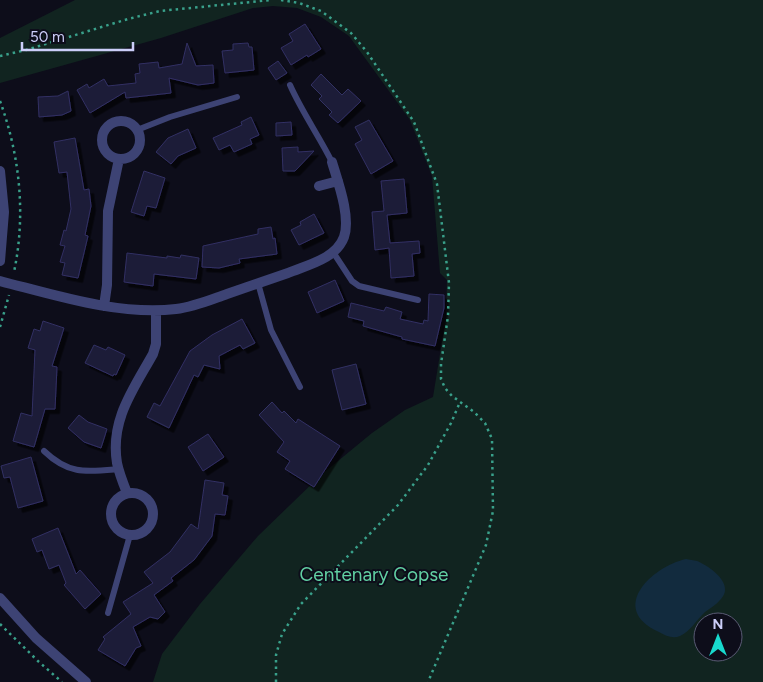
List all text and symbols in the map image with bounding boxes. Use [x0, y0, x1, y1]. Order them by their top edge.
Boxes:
scale bar [22, 20, 134, 52]
text: 50 m [30, 28, 65, 46]
park label: Centenary Copse [300, 563, 448, 586]
north arrow [693, 612, 743, 662]
text: N [713, 616, 723, 633]

